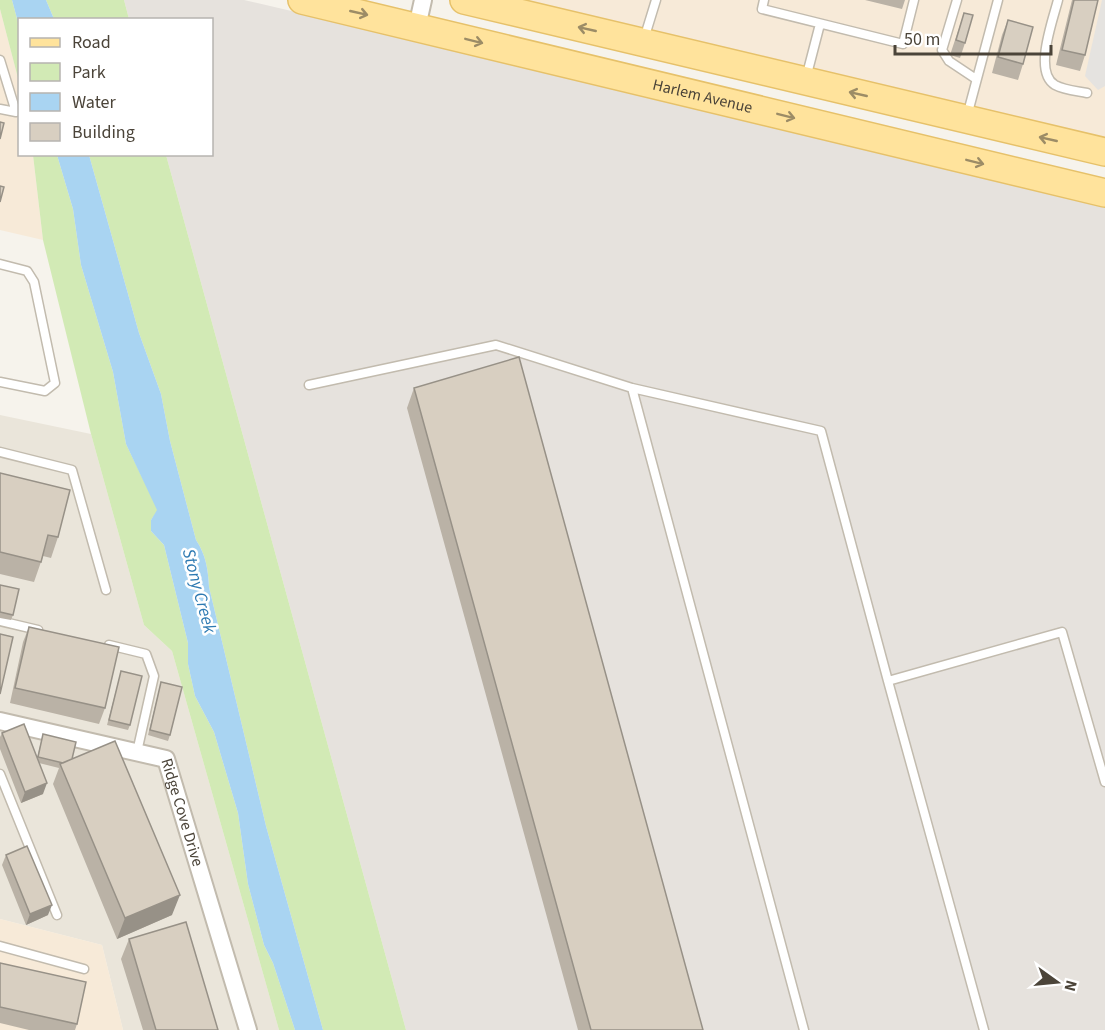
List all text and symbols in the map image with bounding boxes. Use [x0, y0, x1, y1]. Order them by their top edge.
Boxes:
one-way arrow [350, 8, 369, 20]
legend [18, 18, 213, 156]
scale bar [895, 18, 1051, 56]
one-way arrow [577, 23, 596, 35]
text: 50 m [904, 27, 940, 52]
text: Road [72, 30, 111, 55]
one-way arrow [464, 35, 483, 47]
text: Park [72, 60, 106, 85]
street label: Harlem Avenue [650, 74, 755, 119]
one-way arrow [849, 87, 868, 99]
text: Water [72, 90, 116, 115]
one-way arrow [776, 111, 795, 123]
text: Building [72, 120, 135, 145]
one-way arrow [1039, 132, 1058, 144]
one-way arrow [965, 157, 984, 169]
water label: Stony Creek [176, 546, 222, 637]
street label: Ridge Cove Drive [155, 756, 209, 869]
north arrow [1027, 952, 1087, 1012]
text: N [1059, 978, 1083, 994]

